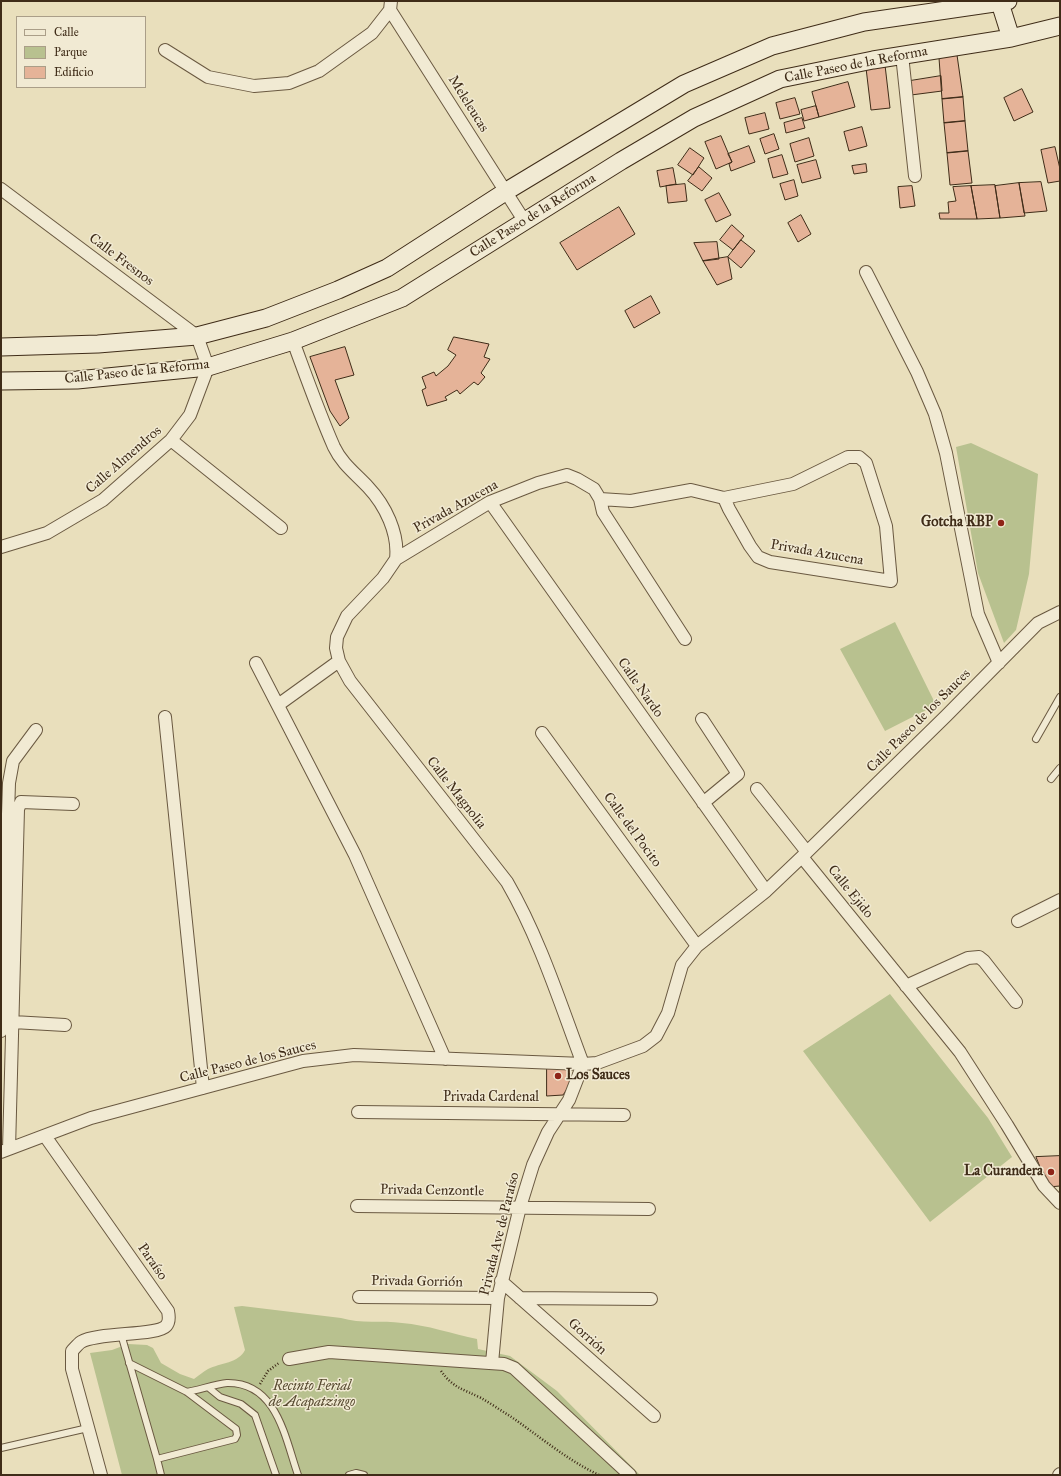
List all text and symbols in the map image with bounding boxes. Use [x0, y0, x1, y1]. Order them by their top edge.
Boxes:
legend [16, 16, 146, 88]
text: Calle [54, 25, 79, 39]
street label: Calle Paseo de la Reforma [783, 43, 929, 87]
text: Parque [54, 45, 87, 59]
text: Edificio [54, 65, 93, 79]
street label: Meleleucas [444, 73, 492, 135]
street label: Calle Paseo de la Reforma [467, 170, 599, 262]
street label: Calle Fresnos [85, 230, 157, 290]
street label: Calle Paseo de la Reforma [64, 356, 210, 388]
street label: Calle Almendros [83, 423, 165, 497]
street label: Privada Azucena [411, 477, 501, 537]
place label: Gotcha RBP [921, 515, 993, 531]
marker: Gotcha RBP [996, 518, 1006, 528]
street label: Privada Azucena [769, 537, 865, 569]
street label: Calle Nardo [613, 655, 667, 721]
street label: Calle Paseo de los Sauces [864, 666, 974, 776]
street label: Calle Magnolia [423, 754, 489, 832]
street label: Calle del Pocito [599, 789, 665, 871]
street label: Calle Ejido [824, 862, 876, 922]
street label: Calle Paseo de los Sauces [178, 1037, 318, 1087]
place label: Los Sauces [566, 1068, 630, 1084]
marker: Los Sauces [553, 1071, 563, 1081]
street label: Privada Cardenal [443, 1090, 539, 1106]
place label: La Curandera [964, 1164, 1043, 1180]
marker: La Curandera [1046, 1167, 1056, 1177]
street label: Privada Ave de Paraíso [477, 1171, 523, 1297]
street label: Privada Cenzontle [380, 1182, 484, 1200]
street label: Paraíso [133, 1240, 171, 1284]
street label: Privada Gorrión [371, 1273, 463, 1291]
street label: Gorrión [564, 1315, 610, 1359]
park label: Recinto Ferial de Acapatzingo [269, 1379, 355, 1412]

